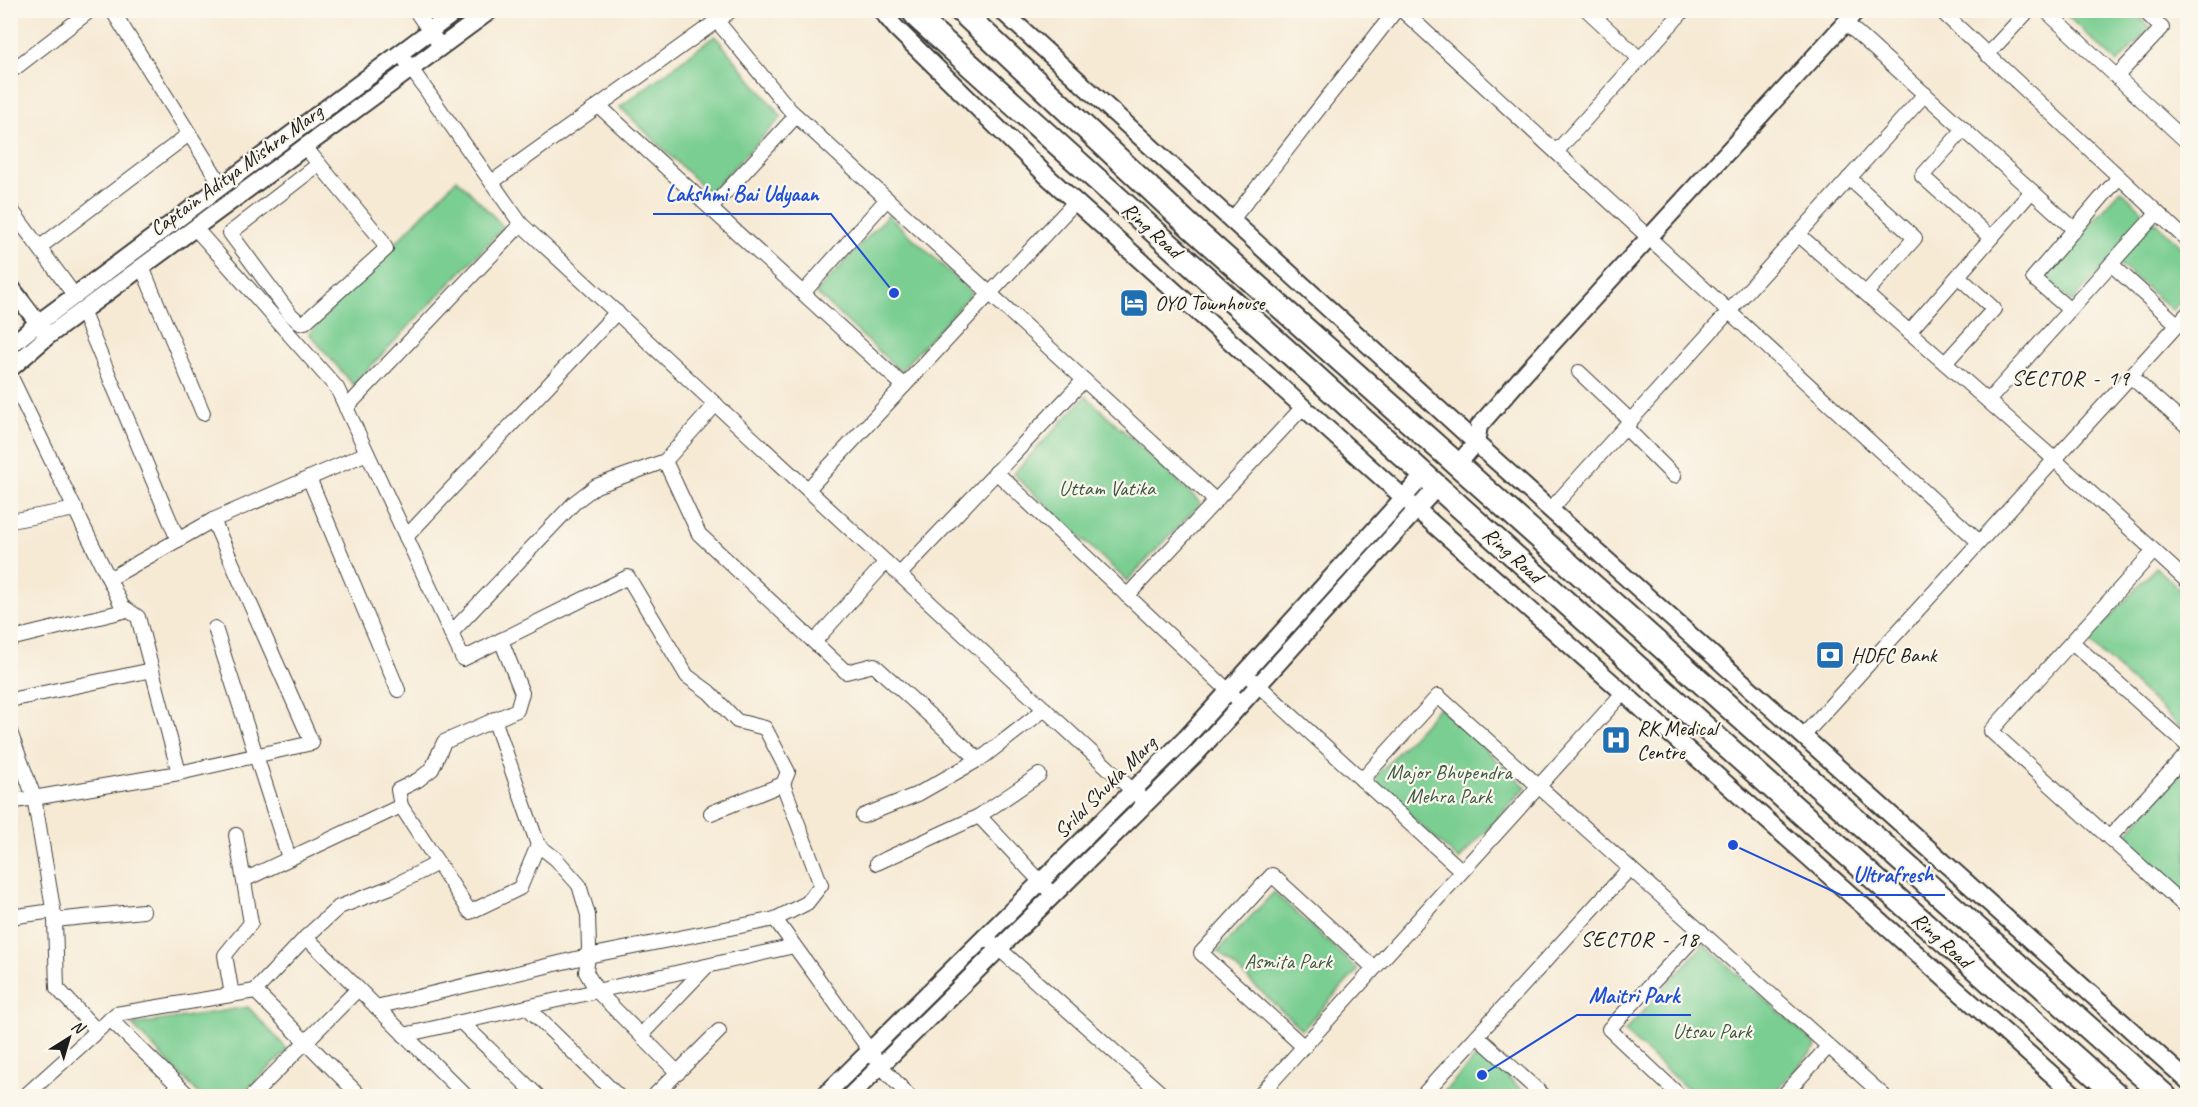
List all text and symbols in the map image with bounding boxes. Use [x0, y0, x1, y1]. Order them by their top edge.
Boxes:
street label: Captain Aditya Mishra Marg [144, 98, 329, 241]
callout: Lakshmi Bai Udyaan [653, 174, 831, 214]
text: Lakshmi Bai Udyaan [665, 180, 820, 208]
street label: Ring Road [1117, 196, 1189, 266]
hotel icon: OYO Townhouse [1118, 287, 1150, 319]
place label: OYO Townhouse [1155, 290, 1267, 316]
district label: SECTOR - 19 [2012, 364, 2131, 392]
park label: Uttam Vatika [1059, 475, 1157, 501]
street label: Ring Road [1478, 521, 1550, 591]
bank icon: HDFC Bank [1814, 639, 1846, 671]
place label: HDFC Bank [1851, 642, 1938, 668]
place label: RK Medical Centre [1637, 715, 1721, 765]
hospital icon: RK Medical Centre [1600, 724, 1632, 756]
street label: Srilal Shukla Marg [1048, 729, 1163, 844]
park label: Major Bhupendra Mehra Park [1386, 759, 1513, 809]
callout: Ultrafresh [1841, 855, 1945, 895]
text: Ultrafresh [1853, 861, 1935, 889]
street label: Ring Road [1907, 906, 1979, 976]
district label: SECTOR - 18 [1581, 925, 1700, 953]
park label: Asmita Park [1244, 948, 1333, 974]
callout: Maitri Park [1577, 975, 1691, 1015]
text: Maitri Park [1589, 982, 1681, 1010]
north arrow [39, 1008, 99, 1068]
text: N [67, 1016, 90, 1040]
park label: Utsav Park [1673, 1018, 1753, 1044]

